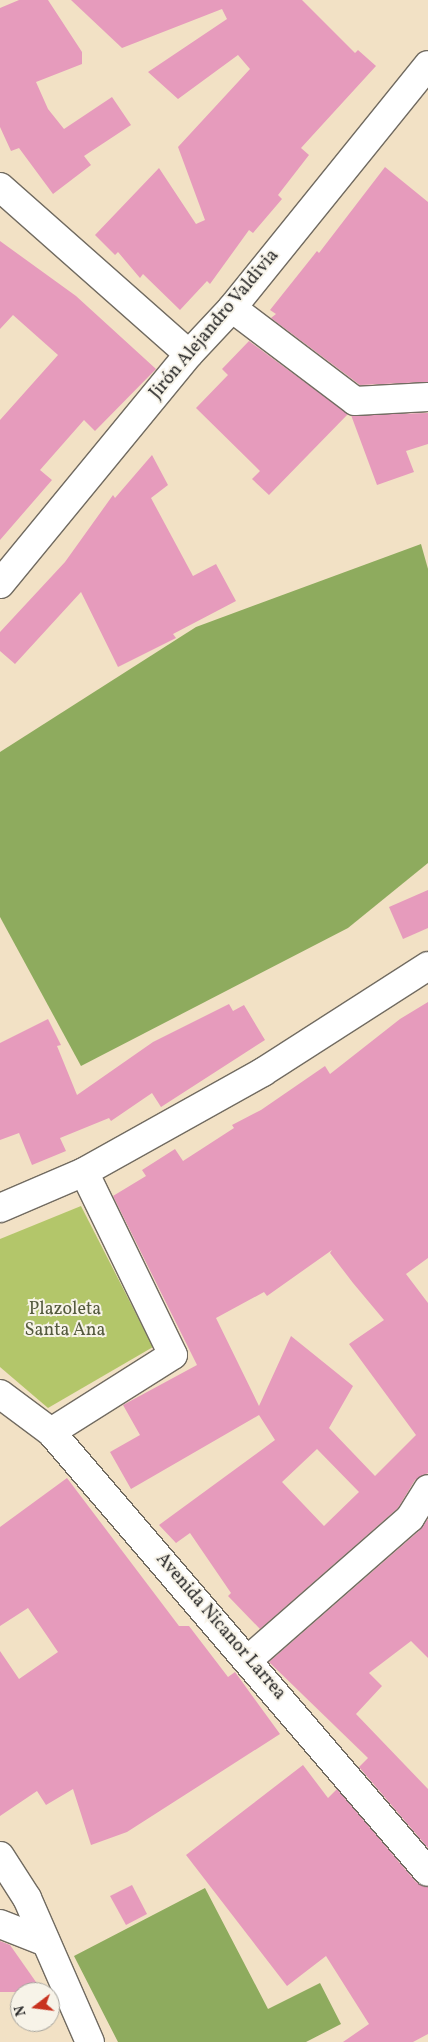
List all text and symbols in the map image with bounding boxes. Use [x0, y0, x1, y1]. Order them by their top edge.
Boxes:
street label: Jirón Alejandro Valdivia [146, 245, 284, 405]
park label: Plazoleta Santa Ana [25, 1300, 105, 1342]
street label: Avenida Nicanor Larrea [150, 1549, 290, 1705]
north arrow [10, 1982, 60, 2032]
text: N [11, 2003, 31, 2018]

